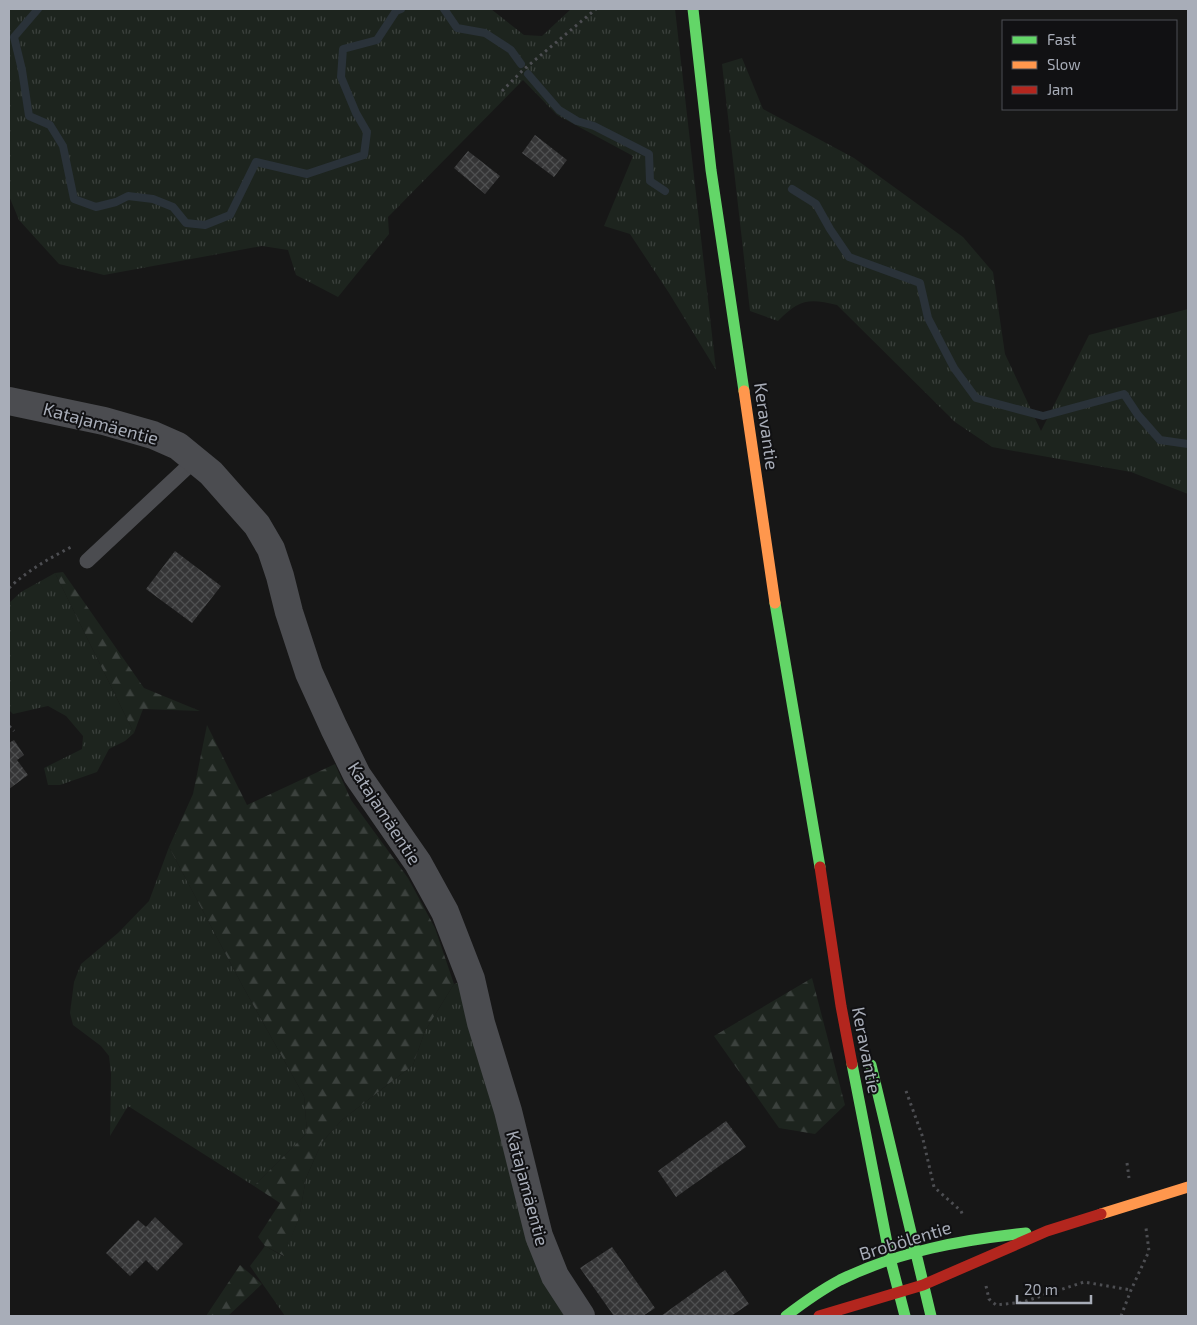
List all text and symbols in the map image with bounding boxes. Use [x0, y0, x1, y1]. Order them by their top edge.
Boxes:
legend [1002, 20, 1177, 110]
text: Fast [1047, 30, 1077, 48]
text: Slow [1047, 55, 1081, 73]
text: Jam [1047, 80, 1073, 98]
street label: Keravantie [750, 381, 784, 471]
street label: Katajamäentie [41, 397, 161, 449]
street label: Katajamäentie [344, 757, 426, 869]
street label: Keravantie [848, 1005, 886, 1095]
street label: Katajamäentie [502, 1128, 554, 1248]
street label: Brobölentie [856, 1216, 954, 1264]
scale bar [1017, 1272, 1091, 1304]
text: 20 m [1024, 1280, 1058, 1298]

